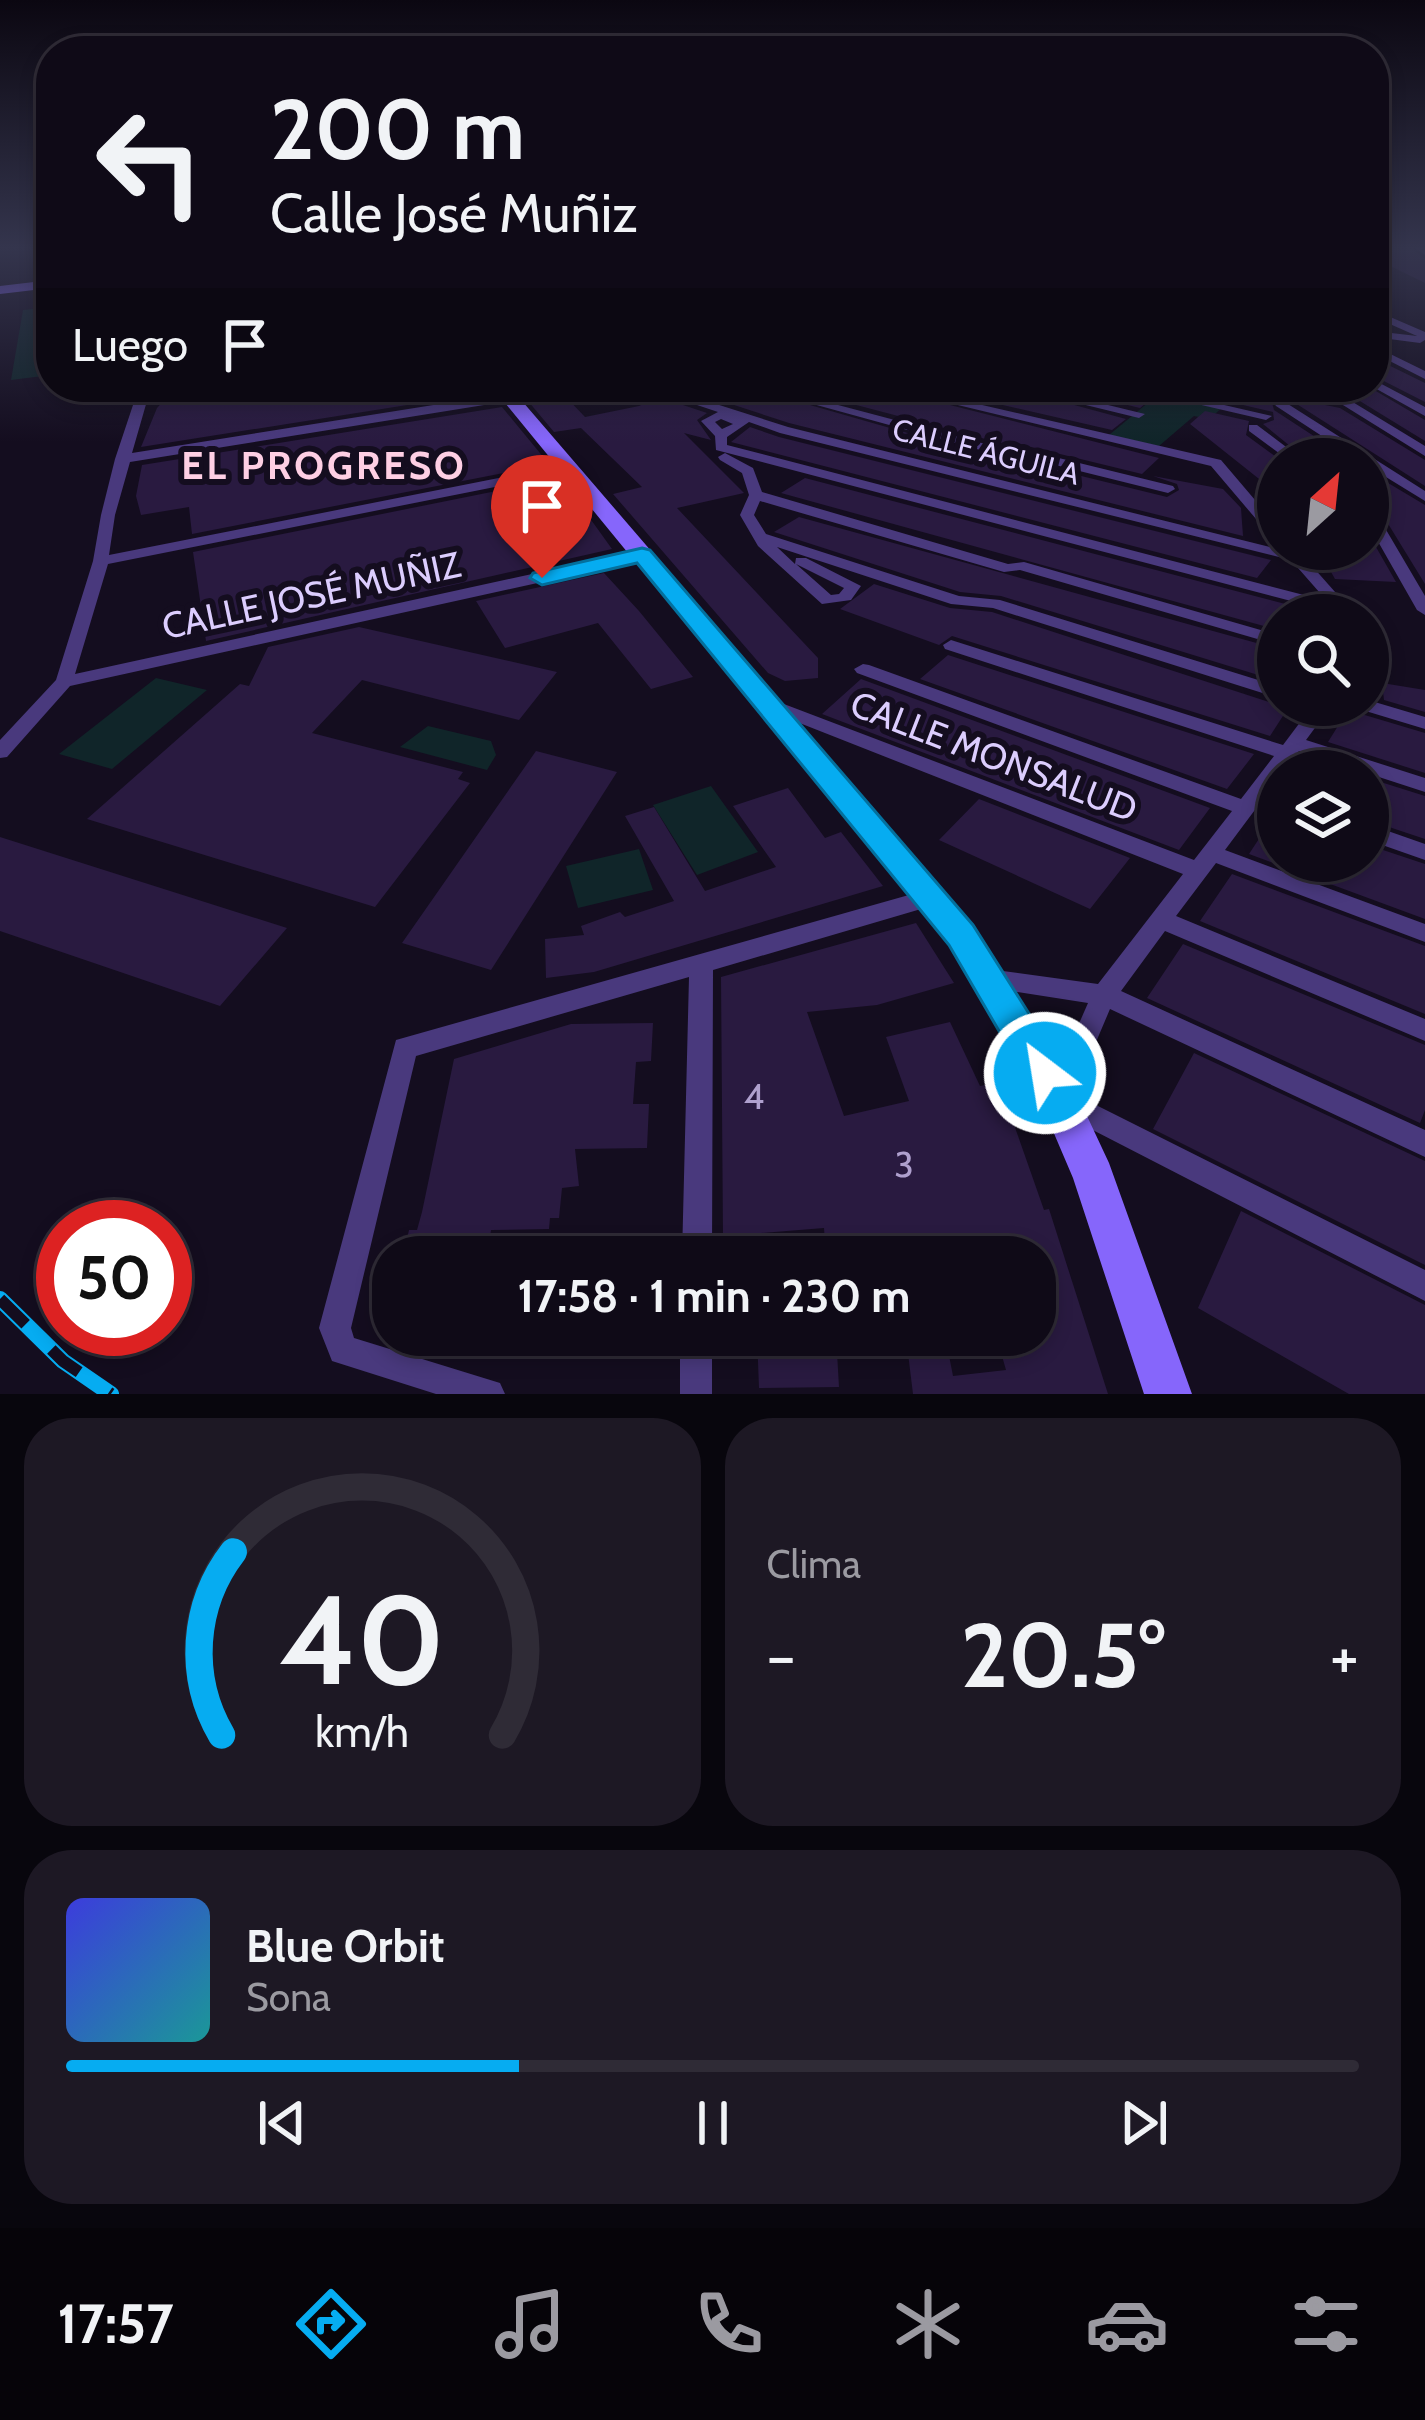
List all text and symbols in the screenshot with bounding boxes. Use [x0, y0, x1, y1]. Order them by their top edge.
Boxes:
text: 200 m [270, 78, 525, 180]
icon: left [72, 84, 228, 240]
text: Calle José Muñiz [270, 180, 638, 246]
icon: arrive [212, 312, 278, 378]
text: Luego [72, 318, 188, 372]
street label: CALLE ÁGUILA [889, 410, 1084, 493]
north arrow [1257, 438, 1389, 570]
map controls [1257, 438, 1389, 882]
district label: EL PROGRESO [181, 441, 467, 489]
pin [491, 455, 593, 578]
icon: arrive [509, 473, 575, 539]
street label: CALLE JOSÉ MUÑIZ [158, 542, 464, 648]
button: search [1257, 594, 1389, 726]
street label: CALLE MONSALUD [844, 681, 1144, 831]
button: layers [1257, 750, 1389, 882]
position arrow [982, 1010, 1108, 1136]
house number: 4 [744, 1074, 764, 1118]
house number: 3 [894, 1142, 914, 1186]
speed limit sign: 50 [36, 1200, 192, 1356]
text: 17:58 · 1 min · 230 m [518, 1269, 910, 1323]
text: Clima [767, 1540, 861, 1588]
text: 40 [279, 1564, 445, 1715]
text: 20.5° [961, 1600, 1165, 1710]
text: − [767, 1615, 796, 1696]
text: + [1330, 1615, 1359, 1696]
text: km/h [315, 1706, 409, 1758]
text: Blue Orbit [246, 1919, 444, 1973]
text: Sona [246, 1973, 331, 2021]
icon: previous [249, 2090, 315, 2156]
icon: pause [680, 2090, 746, 2156]
icon: next [1111, 2090, 1177, 2156]
icon: directions [289, 2282, 373, 2366]
icon: music [488, 2282, 572, 2366]
icon: phone [687, 2282, 771, 2366]
icon: climate [886, 2282, 970, 2366]
icon: car [1085, 2282, 1169, 2366]
icon: filters [1284, 2282, 1368, 2366]
text: 17:57 [58, 2291, 174, 2357]

